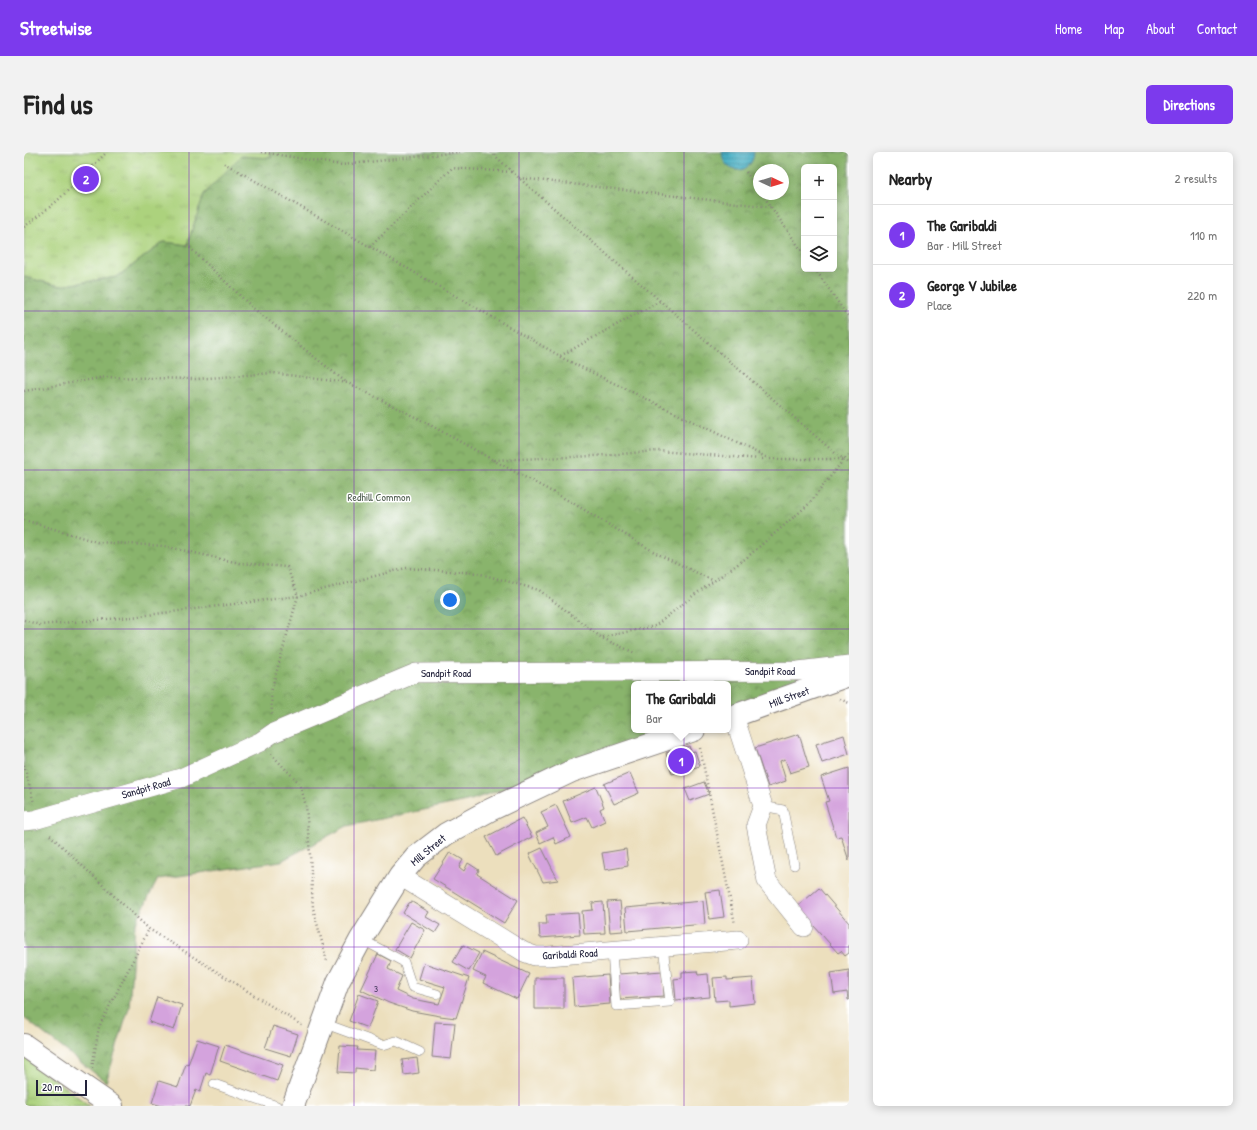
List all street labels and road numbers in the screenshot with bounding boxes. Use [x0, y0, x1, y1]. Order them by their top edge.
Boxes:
street label: Sandpit Road [745, 664, 796, 678]
street label: Sandpit Road [421, 666, 472, 680]
street label: Mill Street [767, 683, 811, 711]
street label: Sandpit Road [120, 774, 173, 802]
street label: Mill Street [407, 831, 449, 869]
street label: Garibaldi Road [542, 946, 599, 962]

